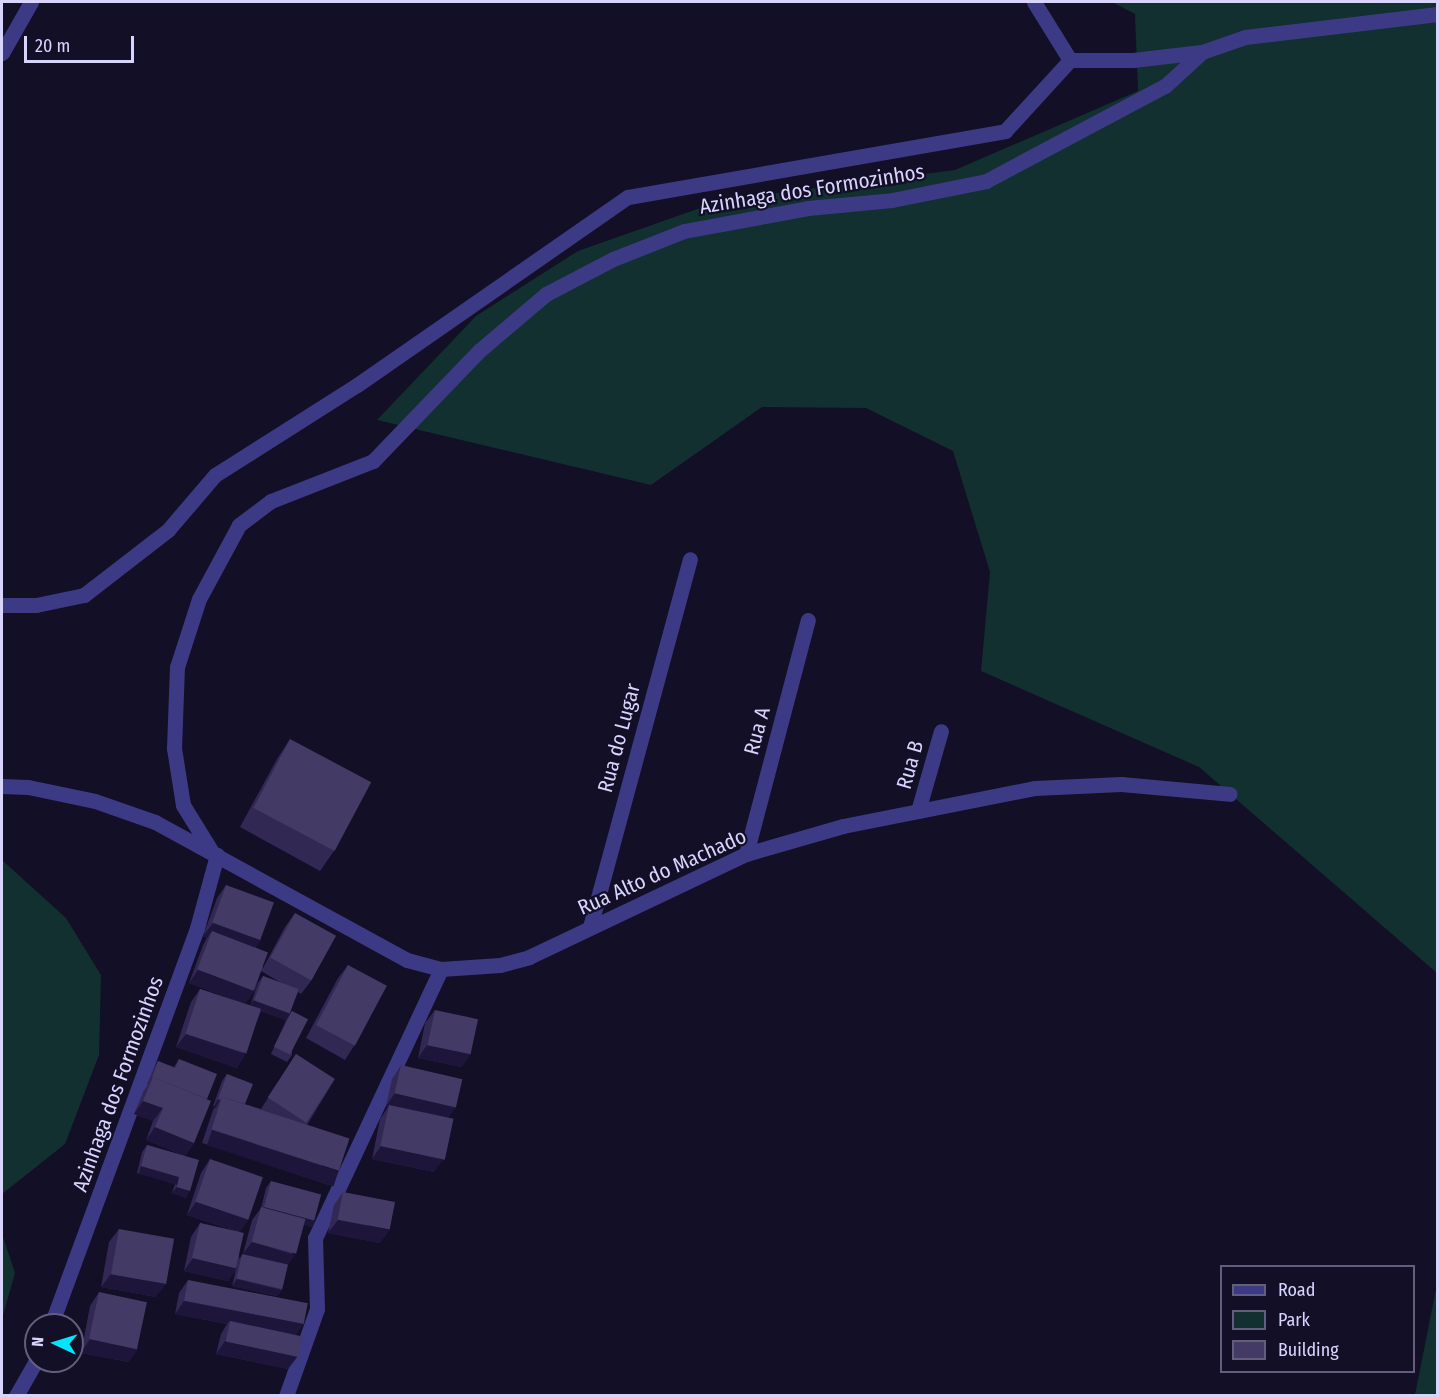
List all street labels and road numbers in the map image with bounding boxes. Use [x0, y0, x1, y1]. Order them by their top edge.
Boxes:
street label: Azinhaga dos Formozinhos [698, 159, 926, 219]
street label: Rua do Lugar [592, 681, 646, 795]
street label: Rua A [739, 704, 775, 758]
street label: Rua B [891, 738, 929, 792]
street label: Rua Alto do Machado [574, 824, 750, 920]
street label: Azinhaga dos Formozinhos [67, 973, 169, 1195]

